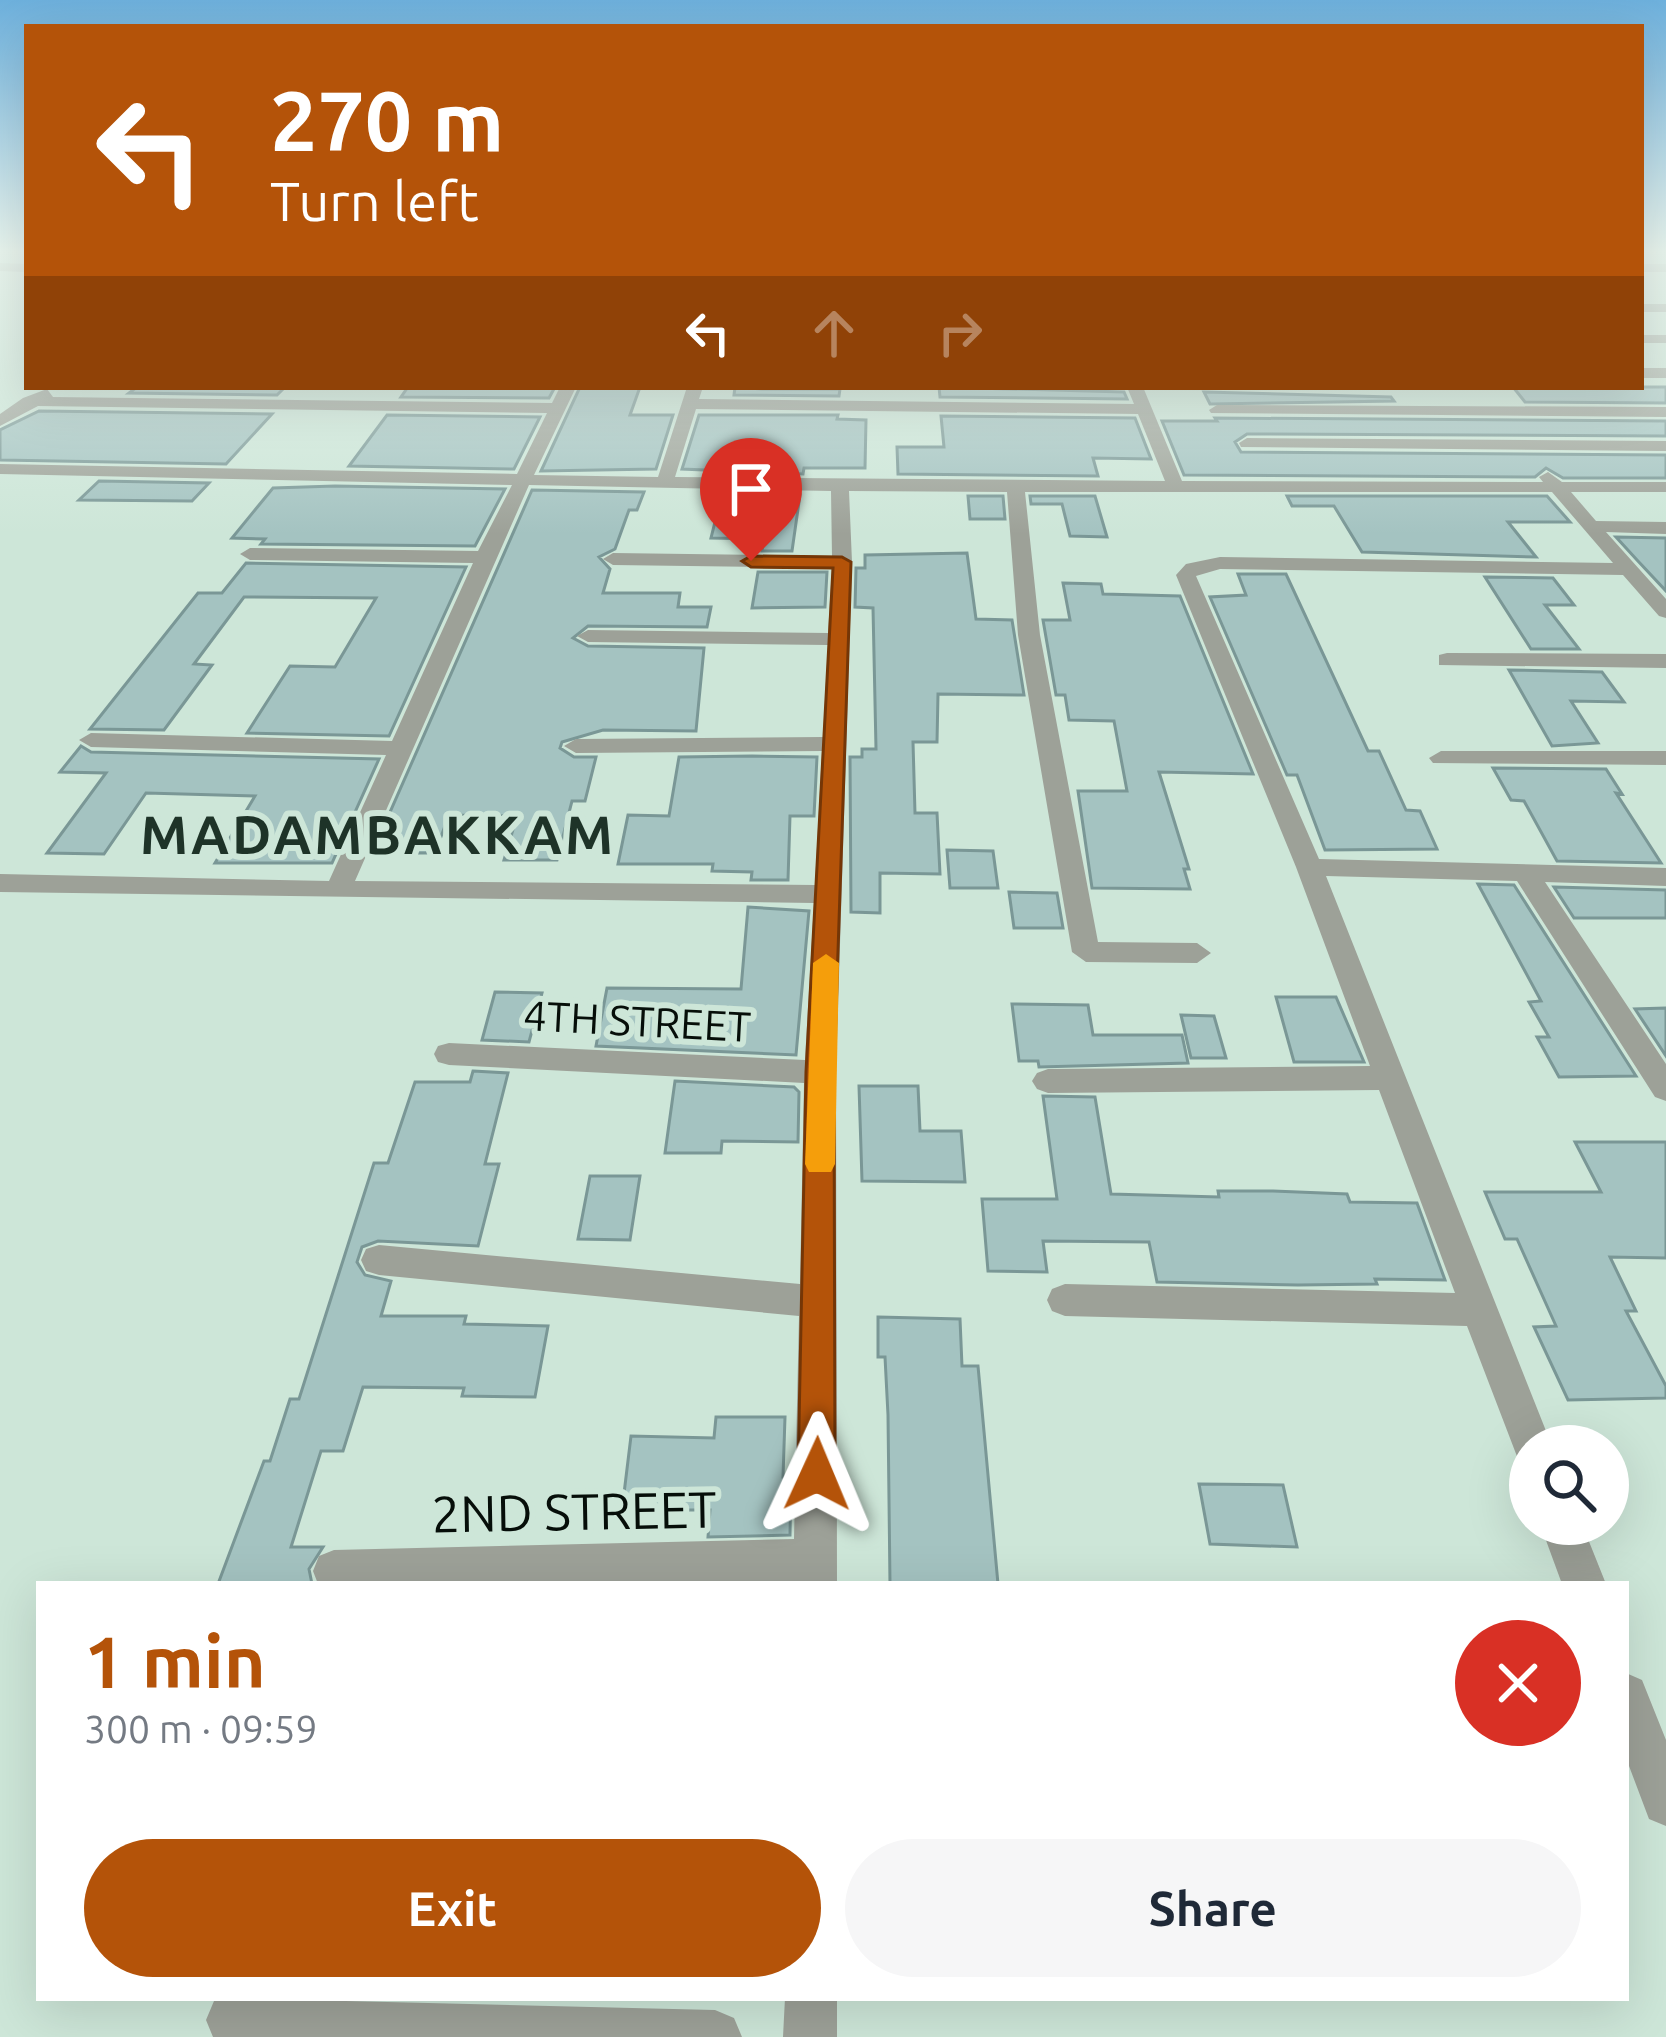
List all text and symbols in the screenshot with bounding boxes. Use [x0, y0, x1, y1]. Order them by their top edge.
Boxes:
icon: left [72, 72, 228, 228]
text: 270 m [270, 73, 504, 167]
text: Turn left [270, 171, 479, 231]
icon: left [675, 300, 741, 366]
icon: ahead [801, 300, 867, 366]
icon: right [927, 300, 993, 366]
pin [700, 438, 802, 561]
icon: arrive [718, 456, 784, 522]
district label: MADAMBAKKAM [140, 804, 616, 864]
street label: 4TH STREET [522, 991, 752, 1050]
position arrow [754, 1411, 880, 1537]
map controls [1509, 1425, 1629, 1545]
button: search [1509, 1425, 1629, 1545]
street label: 2ND STREET [431, 1480, 717, 1542]
button: close [1455, 1620, 1581, 1746]
text: 1 min [84, 1621, 266, 1702]
text: 300 m · 09:59 [84, 1707, 318, 1750]
button: Exit [84, 1839, 821, 1977]
button: Share [845, 1839, 1581, 1977]

